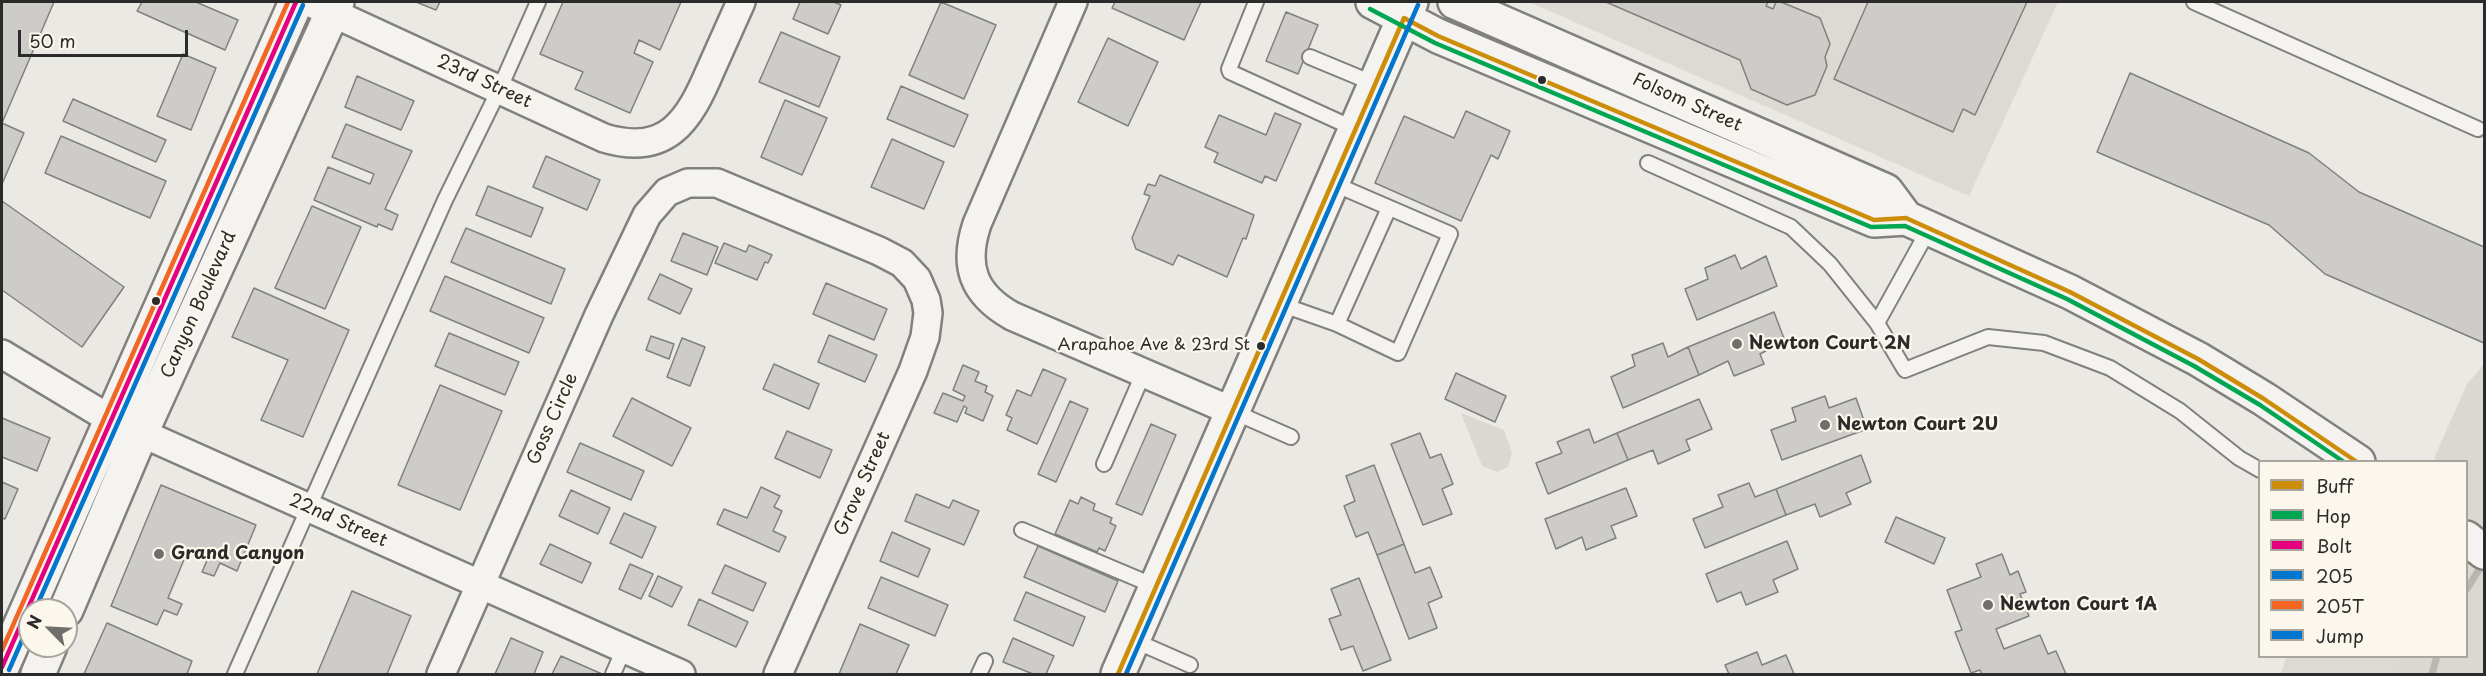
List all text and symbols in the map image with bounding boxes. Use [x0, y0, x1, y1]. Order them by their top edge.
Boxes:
scale bar [21, 18, 190, 56]
text: 50 m [29, 27, 76, 54]
street label: 23rd Street [433, 51, 535, 113]
street label: Folsom Street [1629, 69, 1745, 137]
unlabelled marker [1536, 74, 1548, 86]
street label: Canyon Boulevard [157, 228, 241, 382]
unlabelled marker [150, 295, 162, 307]
place label: Newton Court 2N [1749, 333, 1911, 355]
place label: Arapahoe Ave & 23rd St [1058, 336, 1250, 356]
marker: Newton Court 2N [1730, 337, 1744, 351]
marker: Arapahoe Ave & 23rd St [1255, 340, 1267, 352]
street label: Goss Circle [523, 370, 583, 468]
place label: Newton Court 2U [1837, 414, 1998, 436]
marker: Newton Court 2U [1818, 418, 1832, 432]
street label: Grove Street [830, 429, 896, 539]
legend [2258, 460, 2468, 658]
text: Buff [2316, 472, 2353, 499]
street label: 22nd Street [286, 490, 390, 552]
text: Hop [2316, 502, 2351, 529]
text: Bolt [2316, 532, 2352, 559]
place label: Grand Canyon [171, 543, 304, 565]
marker: Grand Canyon [152, 547, 166, 561]
text: 205 [2316, 562, 2353, 589]
text: 205T [2316, 592, 2364, 619]
place label: Newton Court 1A [2000, 594, 2157, 616]
north arrow [18, 598, 78, 658]
marker: Newton Court 1A [1981, 598, 1995, 612]
text: N [20, 611, 47, 632]
text: Jump [2316, 622, 2364, 649]

